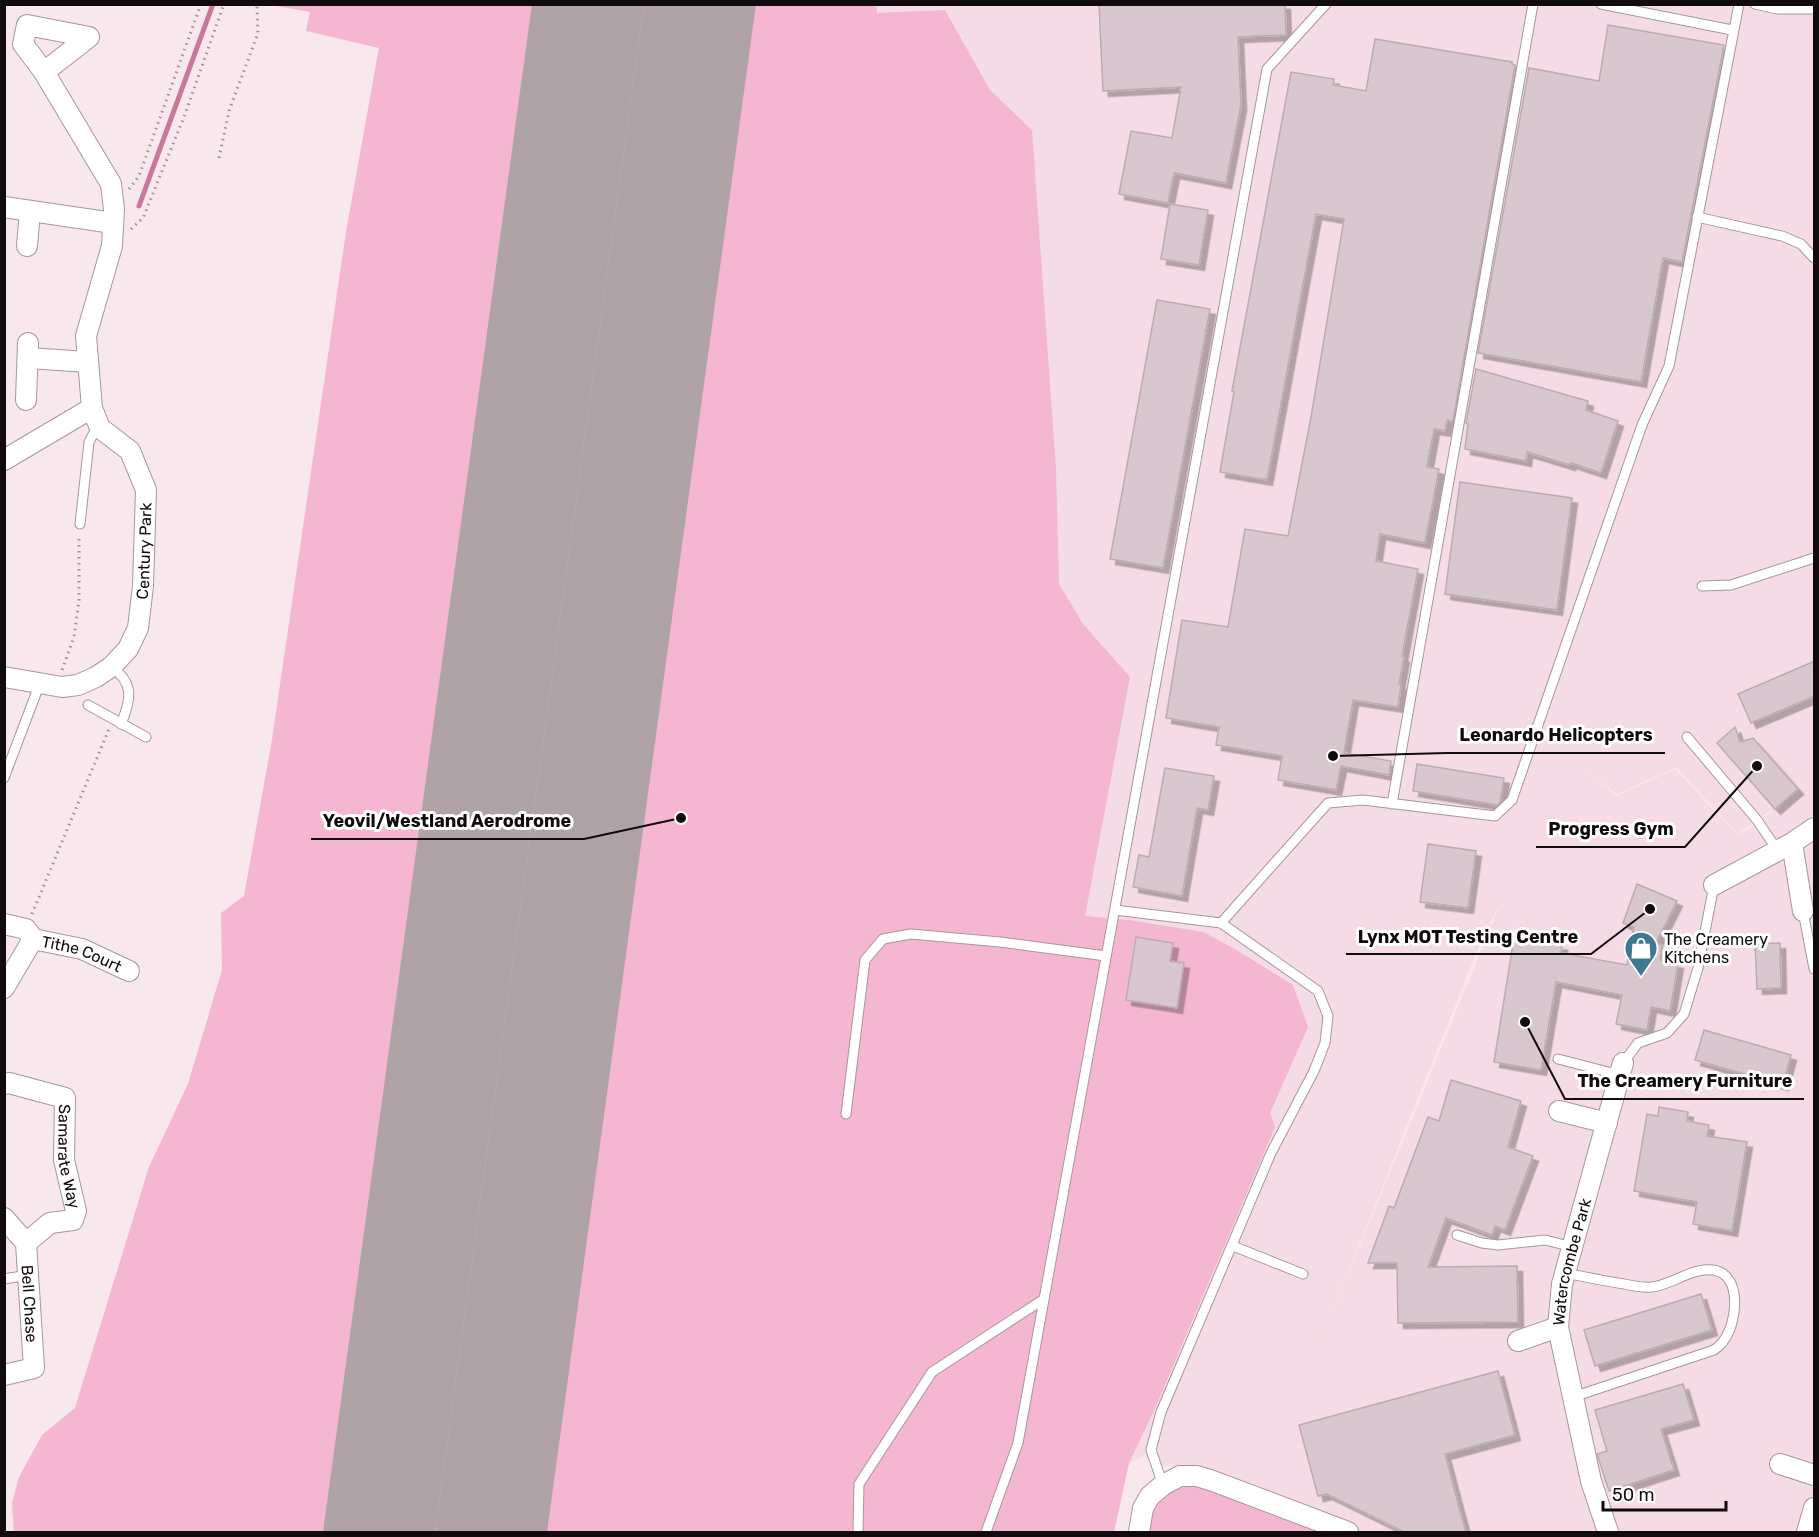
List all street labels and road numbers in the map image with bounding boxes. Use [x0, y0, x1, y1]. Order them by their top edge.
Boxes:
street label: Century Park [132, 502, 155, 600]
street label: Tithe Court [40, 932, 125, 976]
street label: Samarate Way [54, 1104, 85, 1211]
street label: Watercombe Park [1549, 1195, 1595, 1326]
street label: Bell Chase [18, 1264, 42, 1343]

